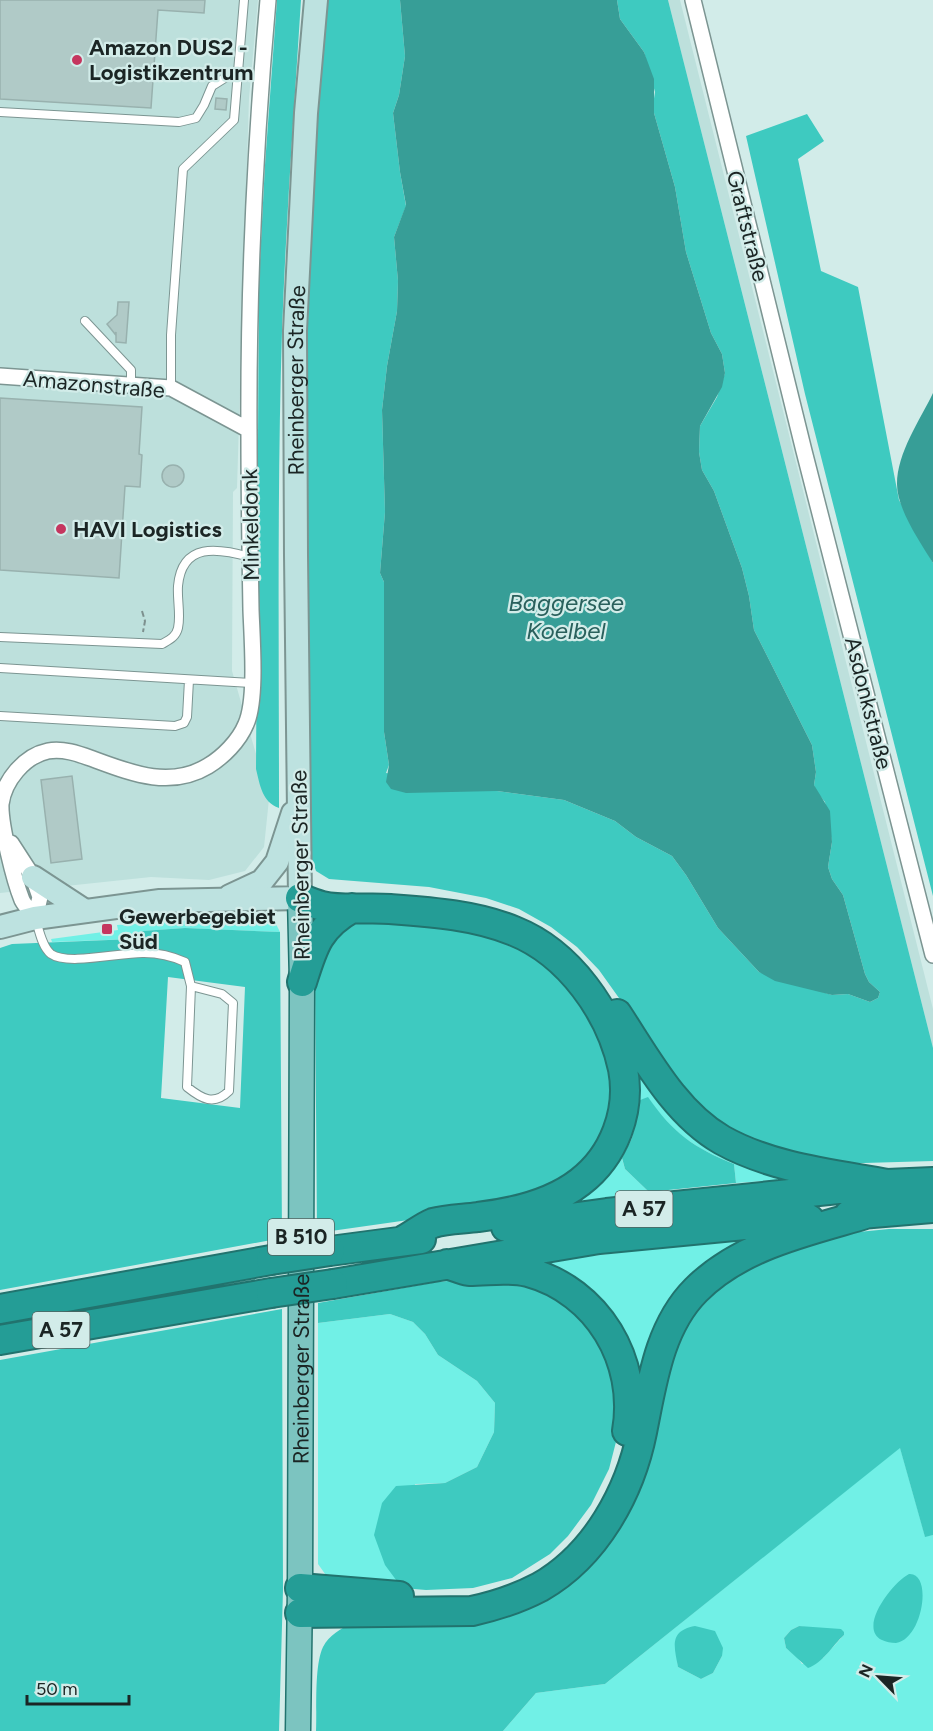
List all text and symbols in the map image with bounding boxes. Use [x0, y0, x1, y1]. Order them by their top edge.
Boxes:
place label: Amazon DUS2 - Logistikzentrum [89, 34, 253, 86]
marker: Amazon DUS2 - Logistikzentrum [70, 53, 84, 67]
street label: Graftstraße [721, 168, 774, 284]
street label: Rheinberger Straße [282, 284, 311, 476]
street label: Amazonstraße [22, 365, 166, 404]
street label: Minkeldonk [236, 468, 265, 581]
place label: HAVI Logistics [73, 516, 222, 543]
marker: HAVI Logistics [54, 522, 68, 536]
water label: Baggersee Koelbel [508, 588, 624, 645]
street label: Asdonkstraße [839, 634, 898, 772]
street label: Rheinberger Straße [285, 770, 316, 960]
place label: Gewerbegebiet Süd [119, 903, 276, 955]
marker: Gewerbegebiet Süd [100, 922, 114, 936]
road number: A 57 [616, 1191, 672, 1227]
road number: B 510 [268, 1219, 334, 1255]
street label: Rheinberger Straße [287, 1274, 315, 1464]
road number: A 57 [32, 1312, 90, 1348]
north arrow [849, 1647, 909, 1707]
text: N [855, 1661, 877, 1680]
scale bar [27, 1668, 129, 1706]
text: 50 m [36, 1678, 78, 1700]

